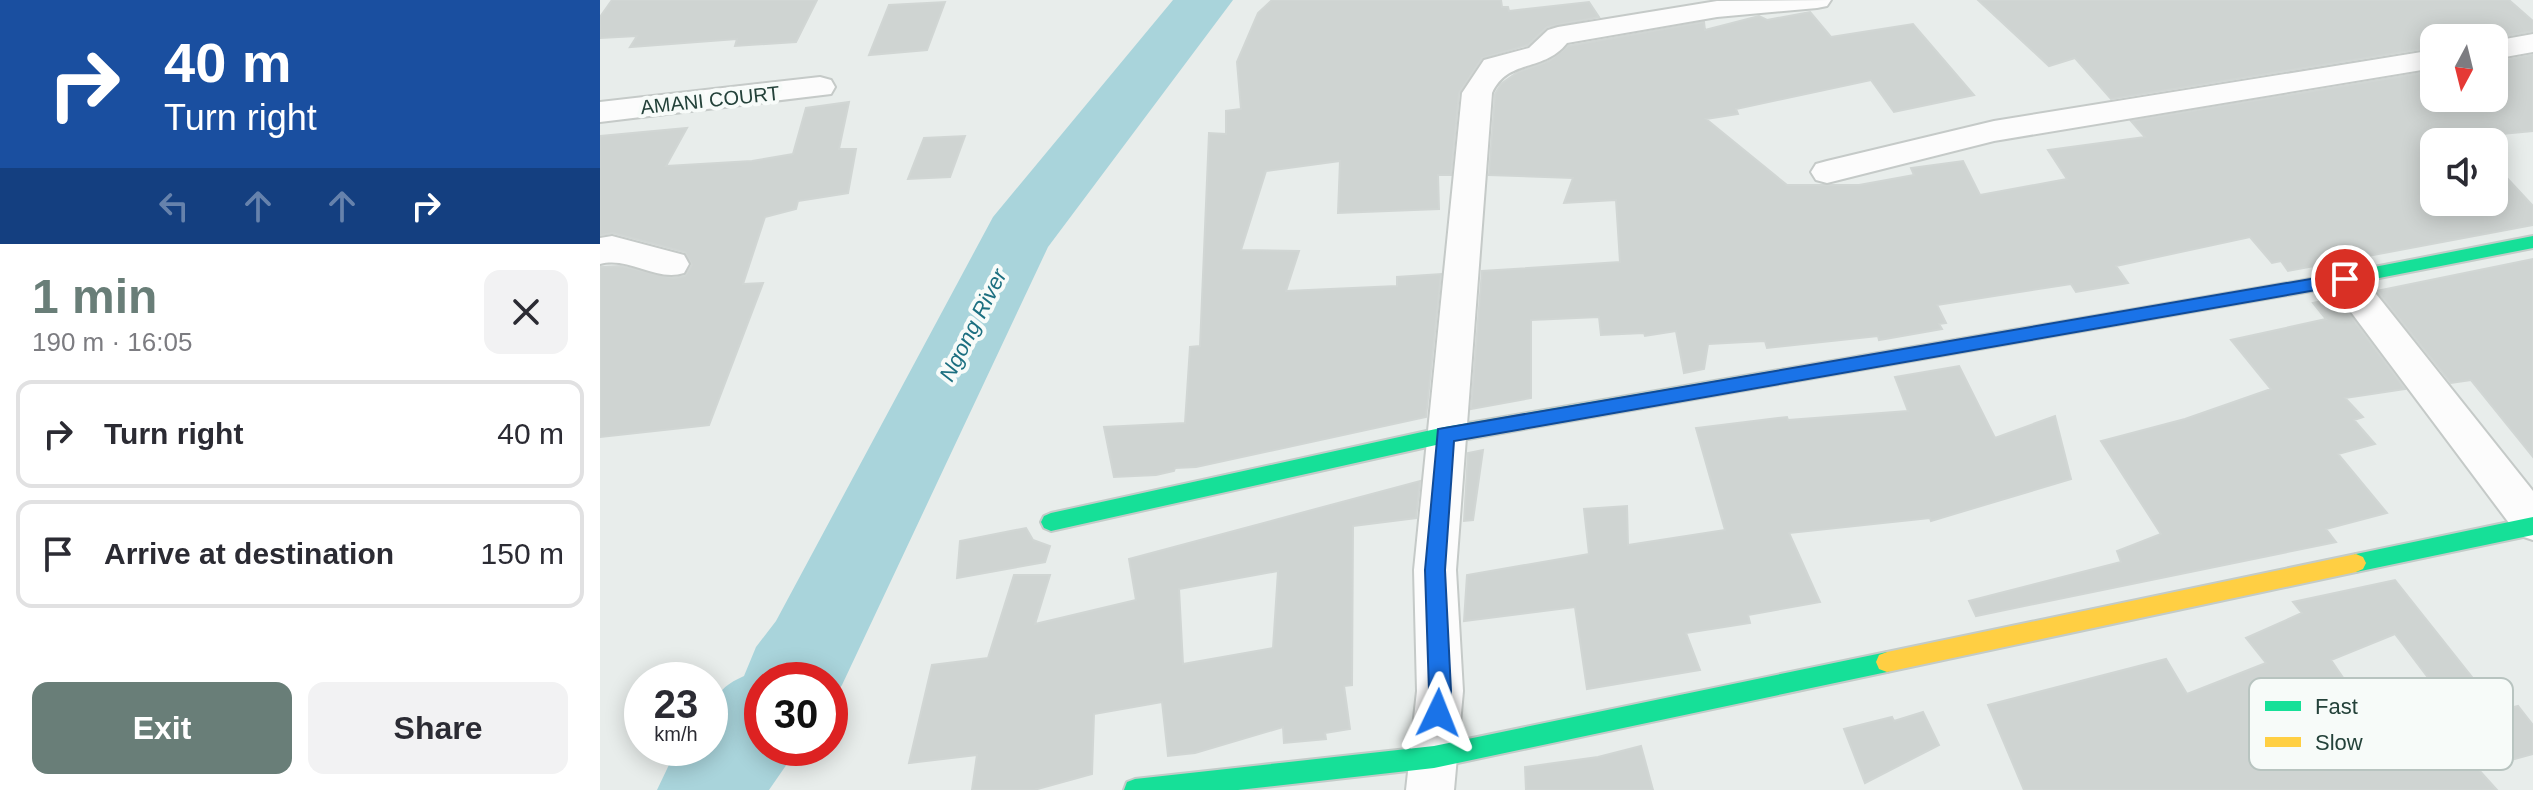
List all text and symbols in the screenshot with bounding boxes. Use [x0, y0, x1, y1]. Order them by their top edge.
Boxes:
north arrow [2420, 24, 2508, 112]
map controls [2420, 24, 2508, 216]
text: 40 m [164, 31, 292, 94]
icon: right [32, 32, 136, 136]
street label: AMANI COURT [639, 82, 781, 118]
text: Turn right [164, 97, 317, 138]
button: sound [2420, 128, 2508, 216]
icon: left [152, 184, 196, 228]
icon: ahead [236, 184, 280, 228]
icon: ahead [320, 184, 364, 228]
icon: right [404, 184, 448, 228]
pin [2311, 245, 2379, 313]
icon: arrive [2323, 257, 2367, 301]
water label: Ngong River [934, 263, 1013, 385]
text: 1 min [32, 270, 157, 323]
button: close [484, 270, 568, 354]
text: 190 m · 16:05 [32, 327, 192, 357]
icon: right [36, 412, 80, 456]
text: Turn right [104, 417, 243, 450]
text: 40 m [497, 417, 564, 450]
icon: arrive [36, 532, 80, 576]
text: Arrive at destination [104, 537, 394, 570]
text: 150 m [481, 537, 564, 570]
speed limit sign: 30 [744, 662, 848, 766]
position arrow [1396, 671, 1480, 755]
legend [2249, 678, 2513, 770]
button: Exit [32, 682, 292, 774]
button: Share [308, 682, 568, 774]
text: 23 [654, 682, 698, 726]
text: Fast [2315, 694, 2358, 719]
text: km/h [654, 723, 698, 745]
text: Slow [2315, 730, 2363, 755]

